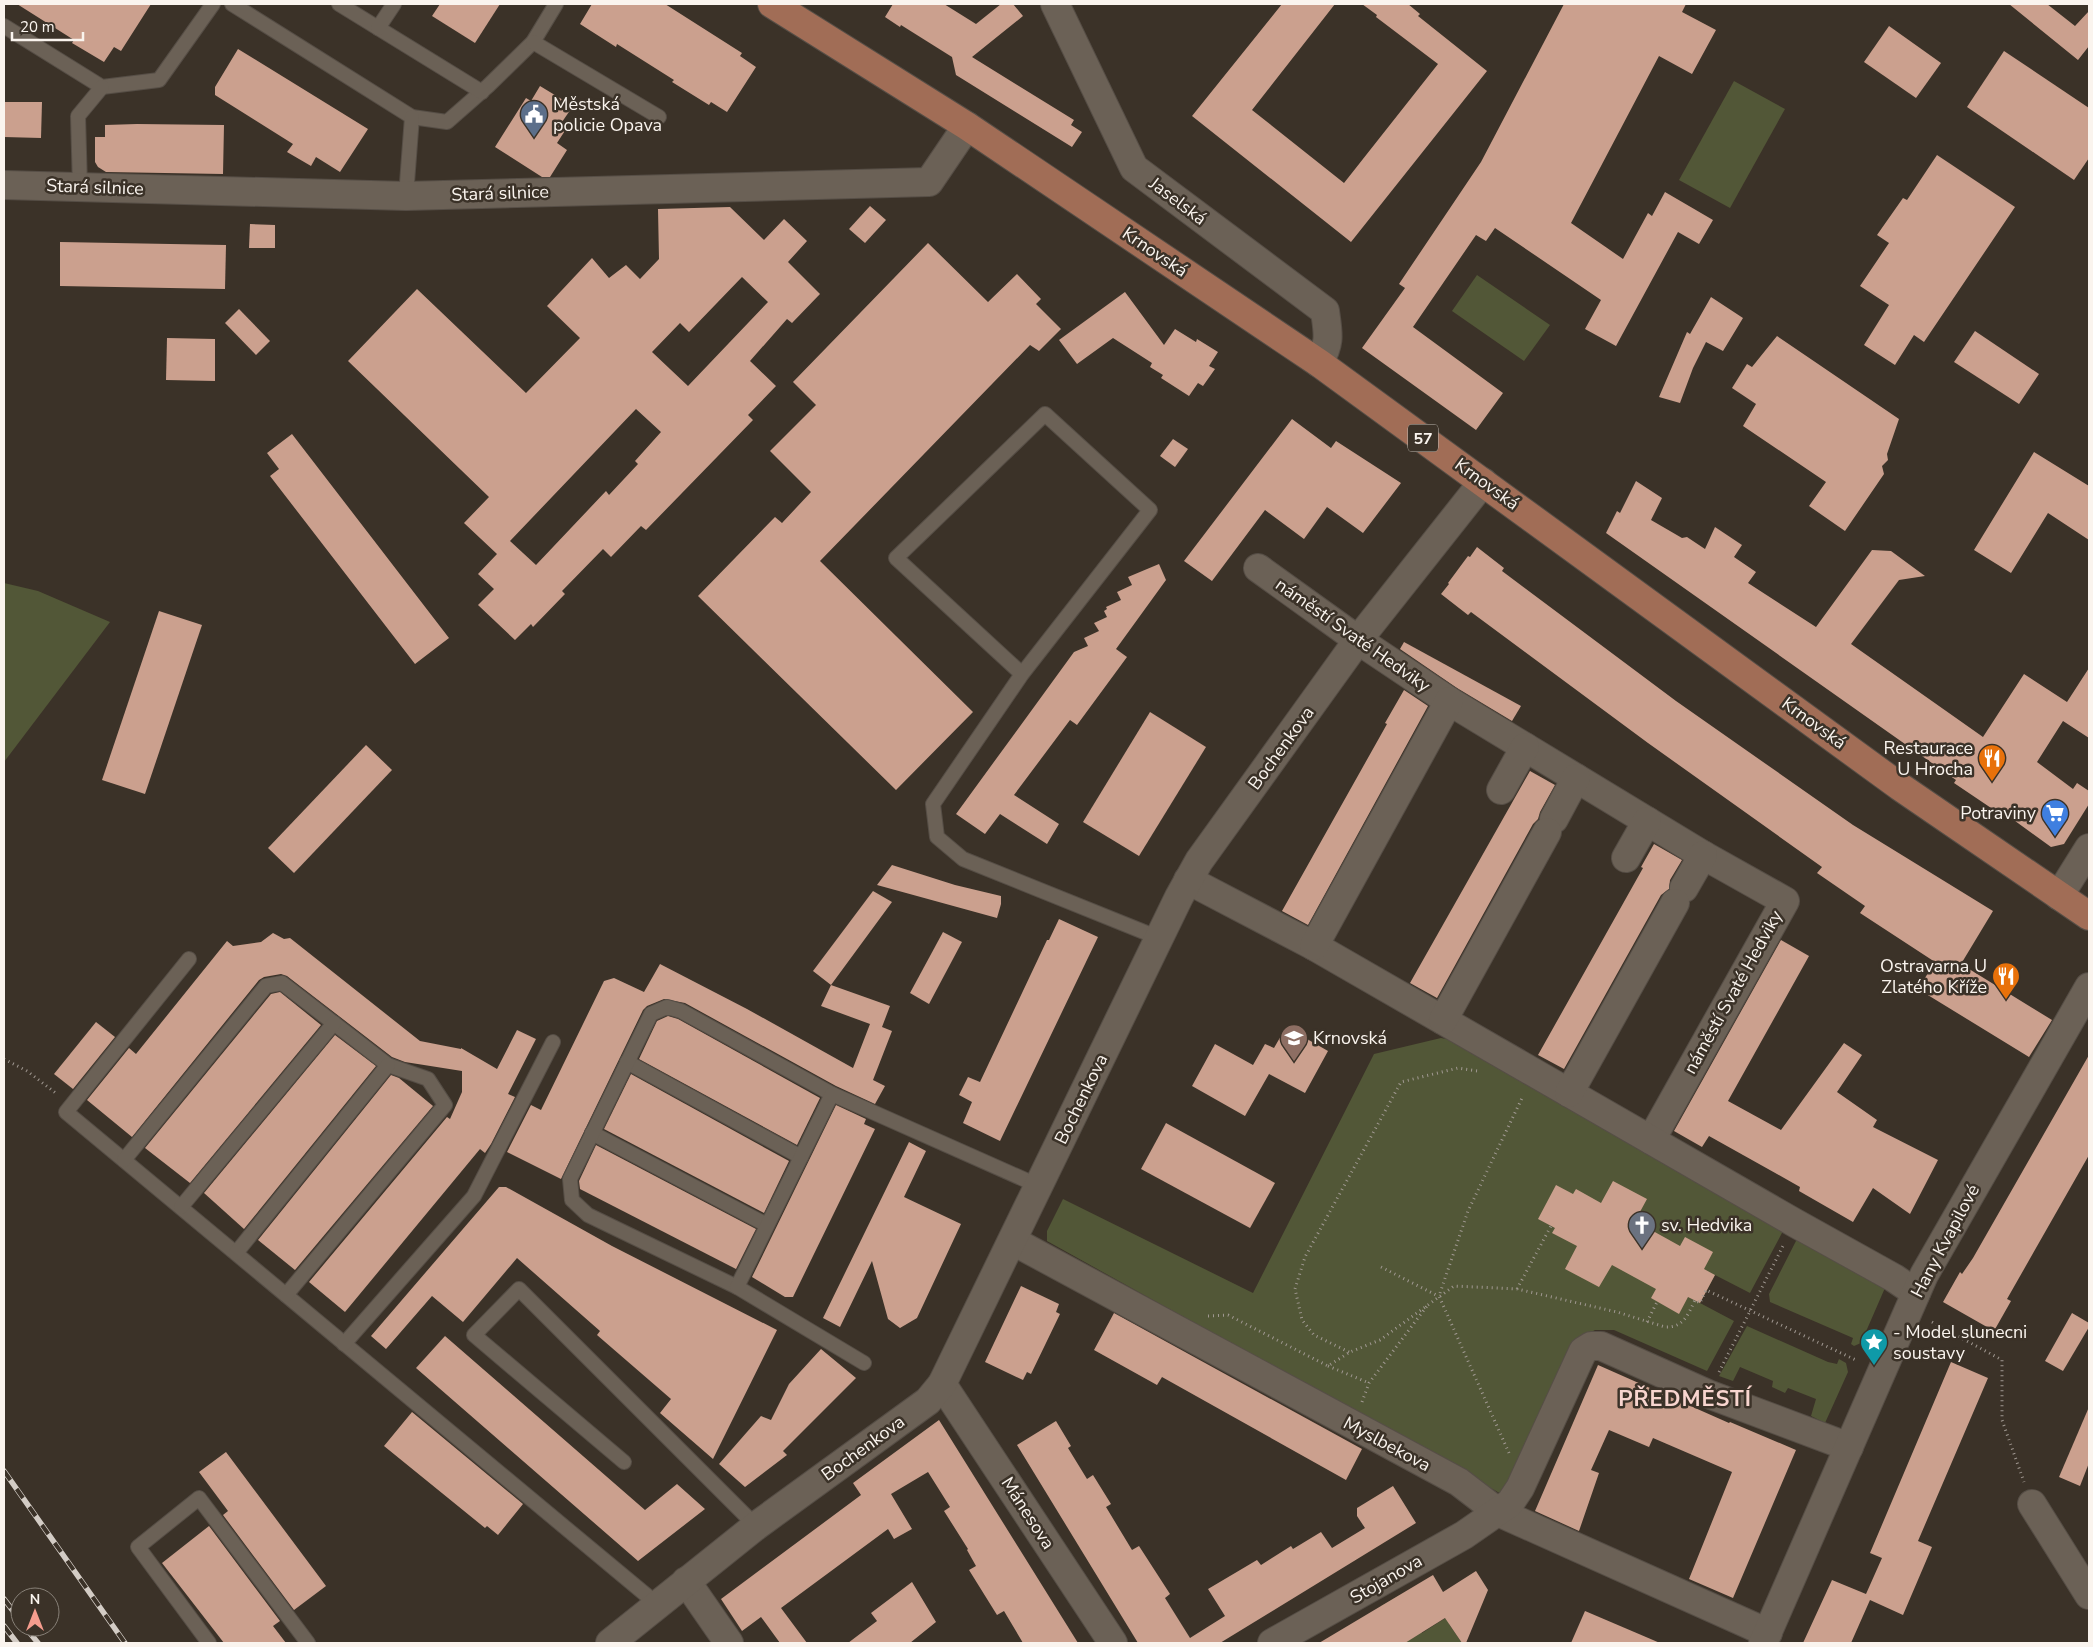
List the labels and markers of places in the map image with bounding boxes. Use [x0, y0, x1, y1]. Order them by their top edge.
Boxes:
place label: Městská policie Opava [553, 92, 662, 137]
public building icon: Městská policie Opava [519, 99, 549, 138]
place label: Restaurace U Hrocha [1883, 736, 1973, 781]
restaurant icon: Restaurace U Hrocha [1977, 743, 2007, 782]
supermarket icon: Potraviny [2040, 798, 2070, 837]
place label: Potraviny [1960, 801, 2037, 825]
place label: Ostravarna U Zlatého Kříže [1880, 954, 1987, 999]
restaurant icon: Ostravarna U Zlatého Kříže [1991, 961, 2021, 1000]
school or university icon: Krnovská [1279, 1023, 1309, 1062]
place label: Krnovská [1313, 1026, 1387, 1050]
church icon: sv. Hedvika [1627, 1210, 1657, 1249]
place label: sv. Hedvika [1661, 1213, 1752, 1237]
place label: - Model slunecni soustavy [1893, 1320, 2027, 1365]
place icon: - Model slunecni soustavy [1859, 1327, 1889, 1366]

